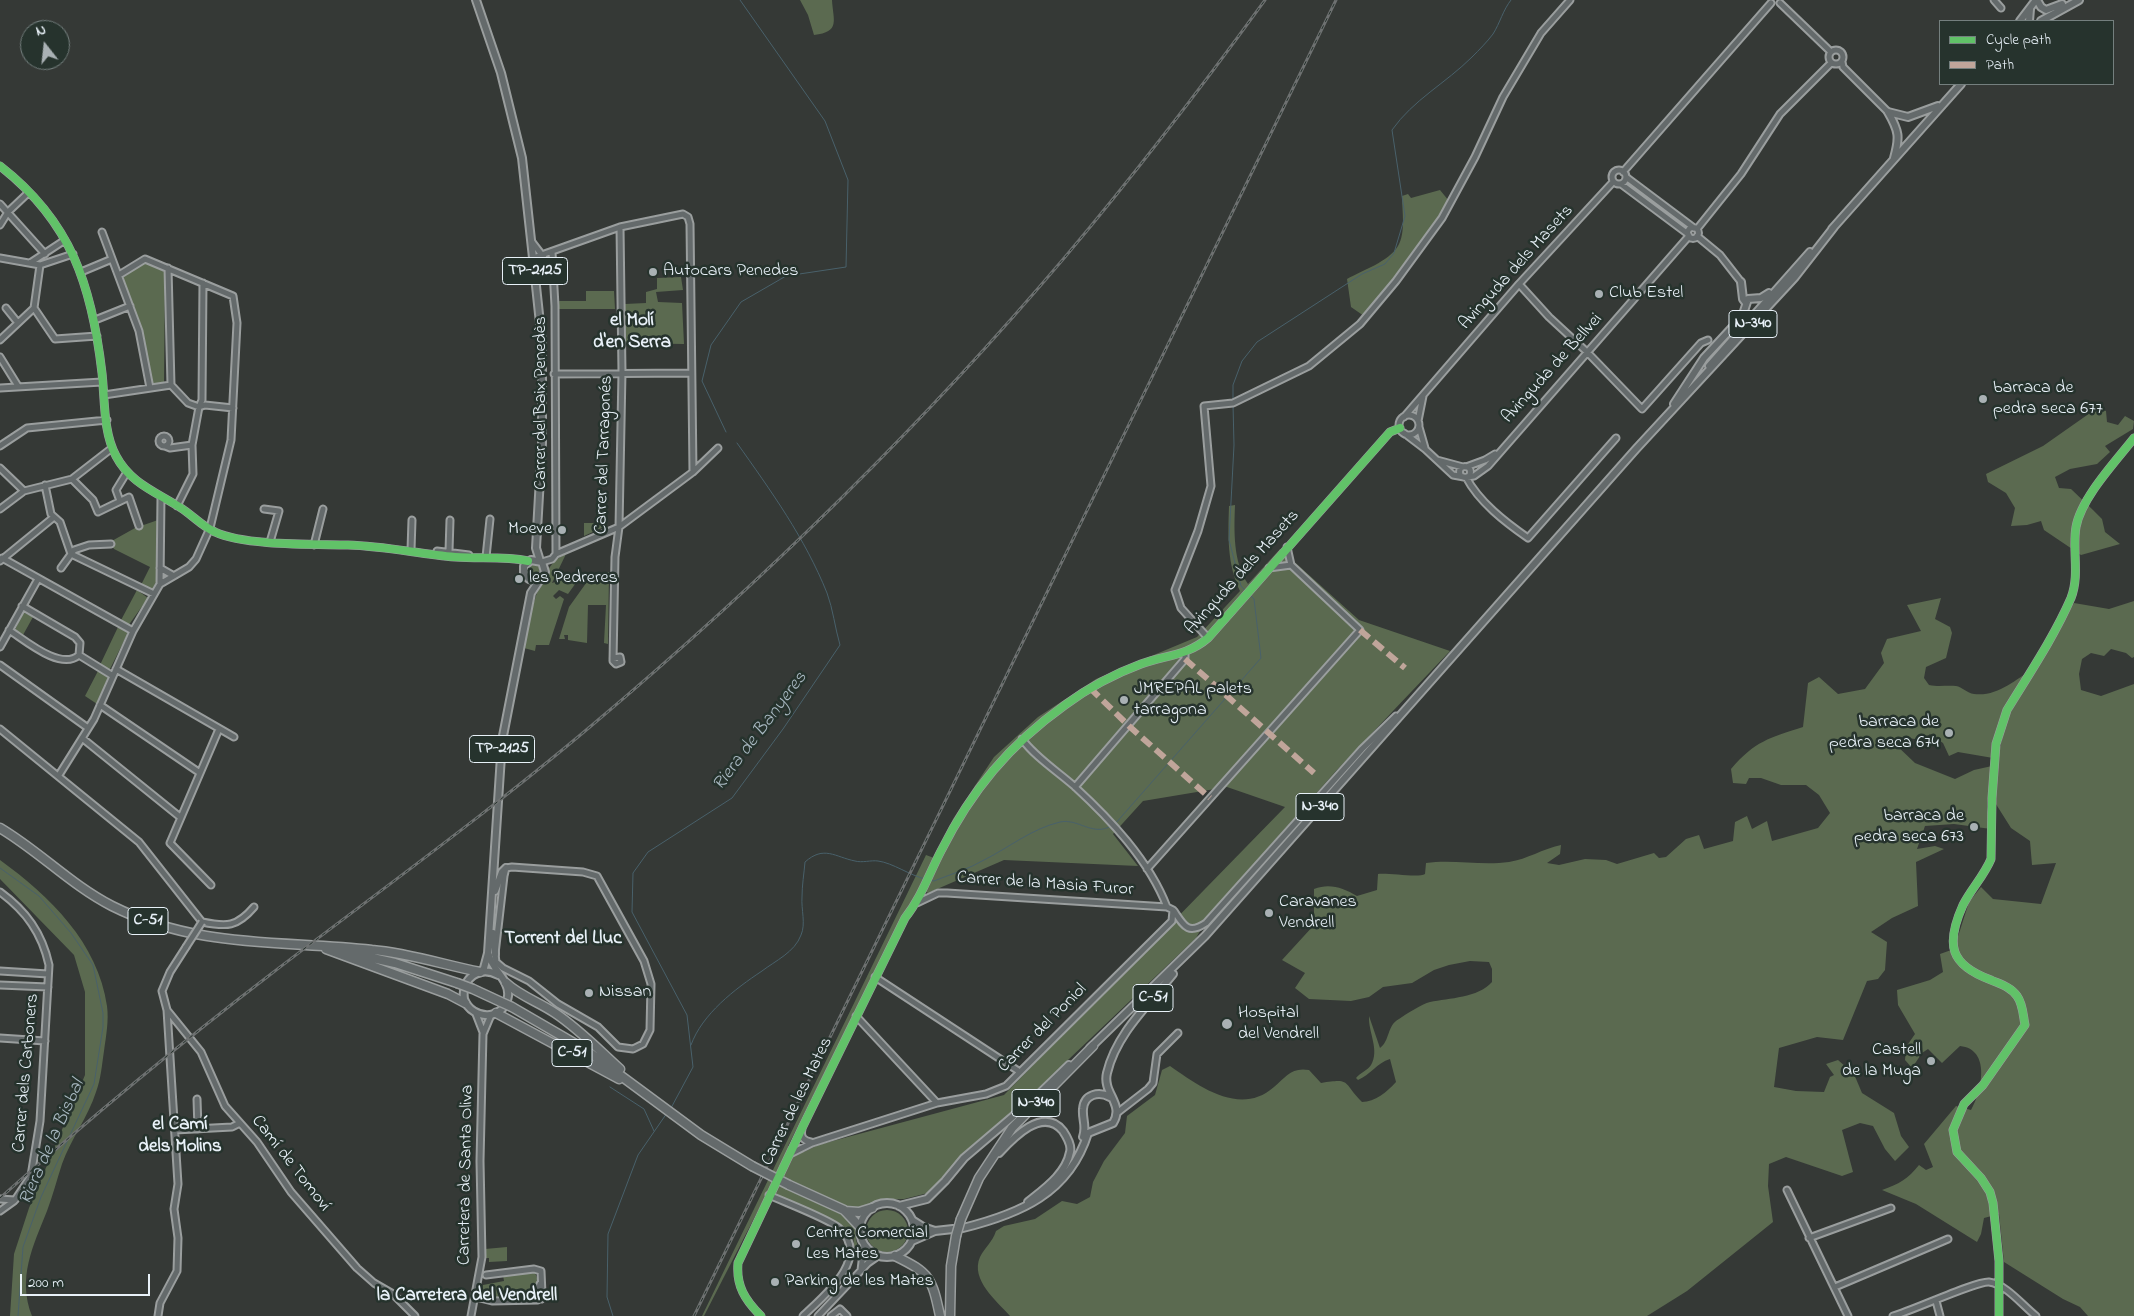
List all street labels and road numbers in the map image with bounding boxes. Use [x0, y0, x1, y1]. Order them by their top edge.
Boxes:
street label: Avinguda dels Masets [1455, 201, 1579, 335]
road number: TP-2125 [502, 258, 568, 284]
street label: Avinguda de Bellvei [1498, 310, 1608, 428]
road number: N-340 [1729, 310, 1777, 338]
street label: Carrer del Baix Penedès [531, 316, 553, 490]
street label: Carrer del Tarragonés [591, 375, 619, 535]
street label: Avinguda dels Masets [1181, 506, 1305, 640]
road number: TP-2125 [470, 736, 534, 762]
road number: N-340 [1296, 794, 1344, 820]
street label: Carrer de la Masia Furor [956, 868, 1134, 902]
road number: C-51 [128, 908, 168, 934]
street label: Carrer del Poniol [994, 980, 1092, 1078]
road number: C-51 [1133, 984, 1173, 1011]
street label: Carrer dels Carboners [9, 993, 45, 1153]
street label: Carrer de les Mates [758, 1034, 838, 1170]
road number: C-51 [552, 1040, 592, 1066]
street label: Carretera de Santa Oliva [455, 1085, 479, 1265]
road number: N-340 [1012, 1090, 1060, 1116]
street label: Camí de Tomoví [246, 1111, 334, 1217]

